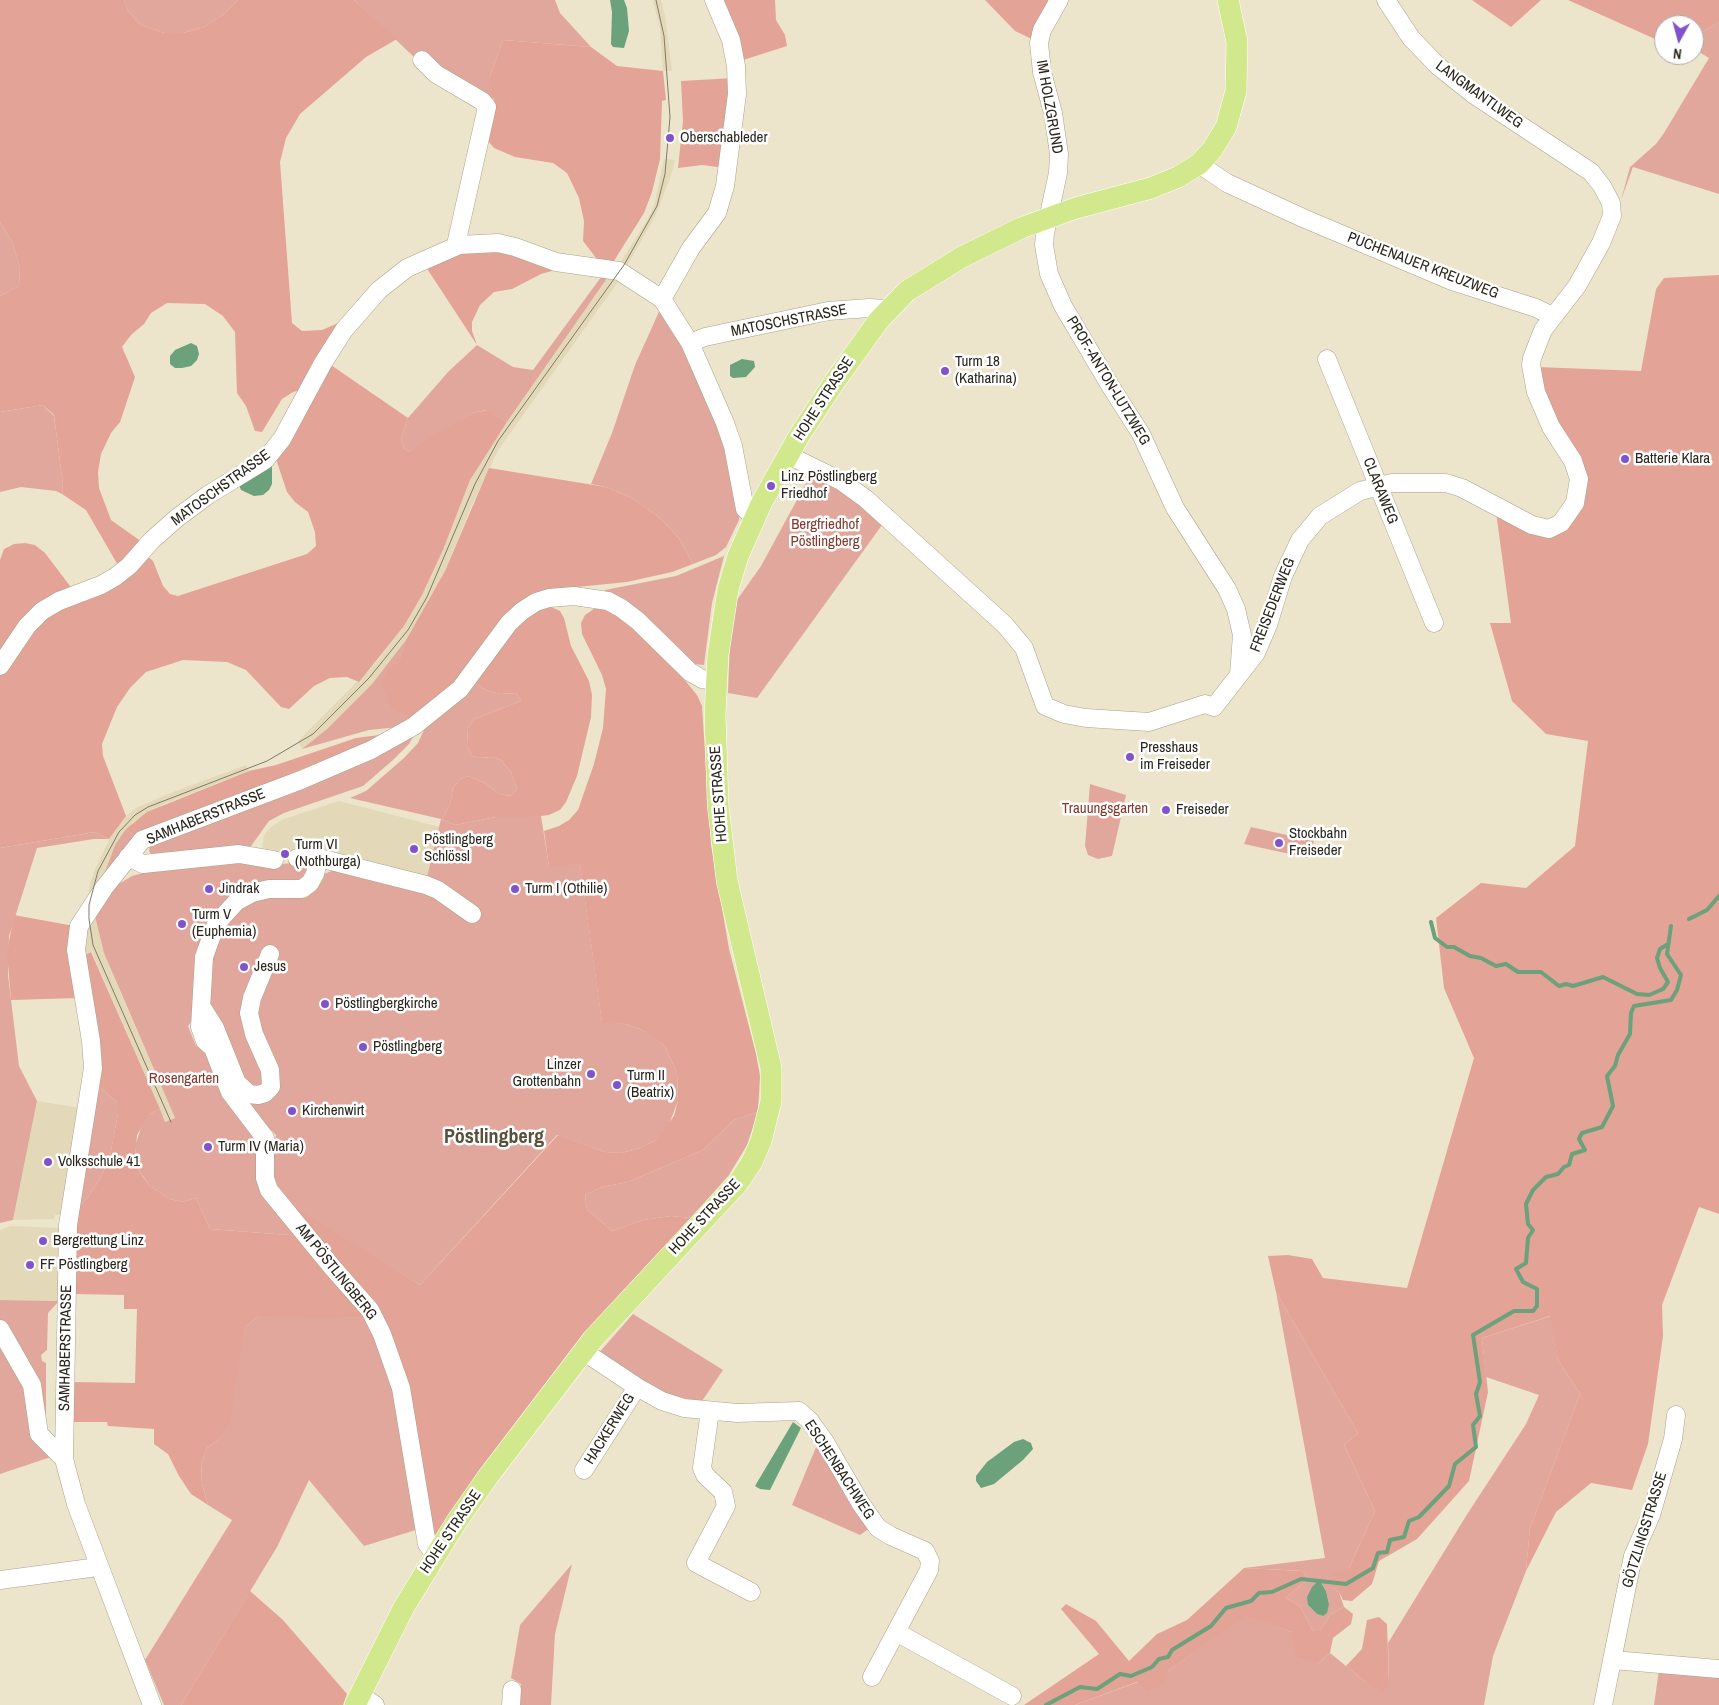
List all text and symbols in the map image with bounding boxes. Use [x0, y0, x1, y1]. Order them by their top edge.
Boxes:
north arrow [1654, 15, 1704, 65]
text: N [1672, 44, 1683, 63]
street label: LANGMANTLWEG [1432, 57, 1526, 133]
street label: IM HOLZGRUND [1032, 59, 1066, 155]
place label: Oberschableder [680, 129, 768, 147]
marker: Oberschableder [664, 132, 676, 144]
street label: PUCHENAUER KREUZWEG [1345, 229, 1501, 303]
street label: MATOSCHSTRASSE [729, 301, 849, 341]
street label: PROF.-ANTON-LUTZWEG [1062, 313, 1154, 449]
place label: Turm 18 (Katharina) [955, 353, 1017, 388]
street label: HOHE STRASSE [790, 354, 858, 444]
marker: Turm 18 (Katharina) [939, 365, 951, 377]
street label: MATOSCHSTRASSE [168, 446, 274, 530]
place label: Batterie Klara [1635, 450, 1710, 468]
marker: Batterie Klara [1619, 453, 1631, 465]
street label: CLARAWEG [1359, 455, 1401, 527]
place label: Linz Pöstlingberg Friedhof [781, 468, 877, 503]
marker: Linz Pöstlingberg Friedhof [765, 480, 777, 492]
park label: Bergfriedhof Pöstlingberg [790, 516, 860, 551]
street label: FREISEDERWEG [1247, 555, 1299, 655]
place label: Presshaus im Freiseder [1140, 739, 1210, 774]
street label: HOHE STRASSE [707, 745, 731, 843]
marker: Presshaus im Freiseder [1124, 751, 1136, 763]
street label: SAMHABERSTRASSE [144, 785, 268, 849]
park label: Trauungsgarten [1062, 800, 1148, 818]
place label: Freiseder [1176, 801, 1229, 819]
marker: Freiseder [1160, 804, 1172, 816]
place label: Stockbahn Freiseder [1289, 825, 1347, 860]
place label: Pöstlingberg Schlössl [424, 831, 493, 866]
place label: Turm VI (Nothburga) [295, 836, 361, 871]
marker: Stockbahn Freiseder [1273, 837, 1285, 849]
marker: Pöstlingberg Schlössl [408, 843, 420, 855]
marker: Turm VI (Nothburga) [279, 848, 291, 860]
place label: Jindrak [219, 880, 259, 898]
place label: Turm I (Othilie) [525, 880, 607, 898]
marker: Jindrak [203, 883, 215, 895]
marker: Turm I (Othilie) [509, 883, 521, 895]
place label: Turm V (Euphemia) [192, 906, 256, 941]
marker: Turm V (Euphemia) [176, 918, 188, 930]
place label: Jesus [254, 958, 286, 976]
marker: Jesus [238, 961, 250, 973]
place label: Pöstlingbergkirche [335, 995, 438, 1013]
marker: Pöstlingbergkirche [319, 998, 331, 1010]
place label: Pöstlingberg [373, 1038, 442, 1056]
marker: Pöstlingberg [357, 1041, 369, 1053]
place label: Linzer Grottenbahn [513, 1056, 581, 1091]
place label: Turm II (Beatrix) [627, 1067, 674, 1102]
marker: Linzer Grottenbahn [585, 1068, 597, 1080]
park label: Rosengarten [149, 1070, 219, 1088]
marker: Turm II (Beatrix) [611, 1079, 623, 1091]
place label: Kirchenwirt [302, 1102, 364, 1120]
marker: Kirchenwirt [286, 1105, 298, 1117]
district label: Pöstlingberg [444, 1126, 544, 1150]
place label: Turm IV (Maria) [218, 1138, 304, 1156]
marker: Turm IV (Maria) [202, 1141, 214, 1153]
place label: Volksschule 41 [58, 1153, 140, 1171]
marker: Volksschule 41 [42, 1156, 54, 1168]
street label: HOHE STRASSE [666, 1176, 744, 1258]
street label: AM PÖSTLINGBERG [292, 1220, 380, 1324]
place label: Bergrettung Linz [53, 1232, 144, 1250]
marker: Bergrettung Linz [37, 1235, 49, 1247]
place label: FF Pöstlingberg [40, 1256, 128, 1274]
marker: FF Pöstlingberg [24, 1259, 36, 1271]
street label: SAMHABERSTRASSE [56, 1285, 76, 1411]
street label: HACKERWEG [581, 1390, 639, 1468]
street label: ESCHENBACHWEG [800, 1417, 878, 1523]
street label: GÖTZLINGSTRASSE [1619, 1470, 1671, 1590]
street label: HOHE STRASSE [417, 1487, 485, 1577]

